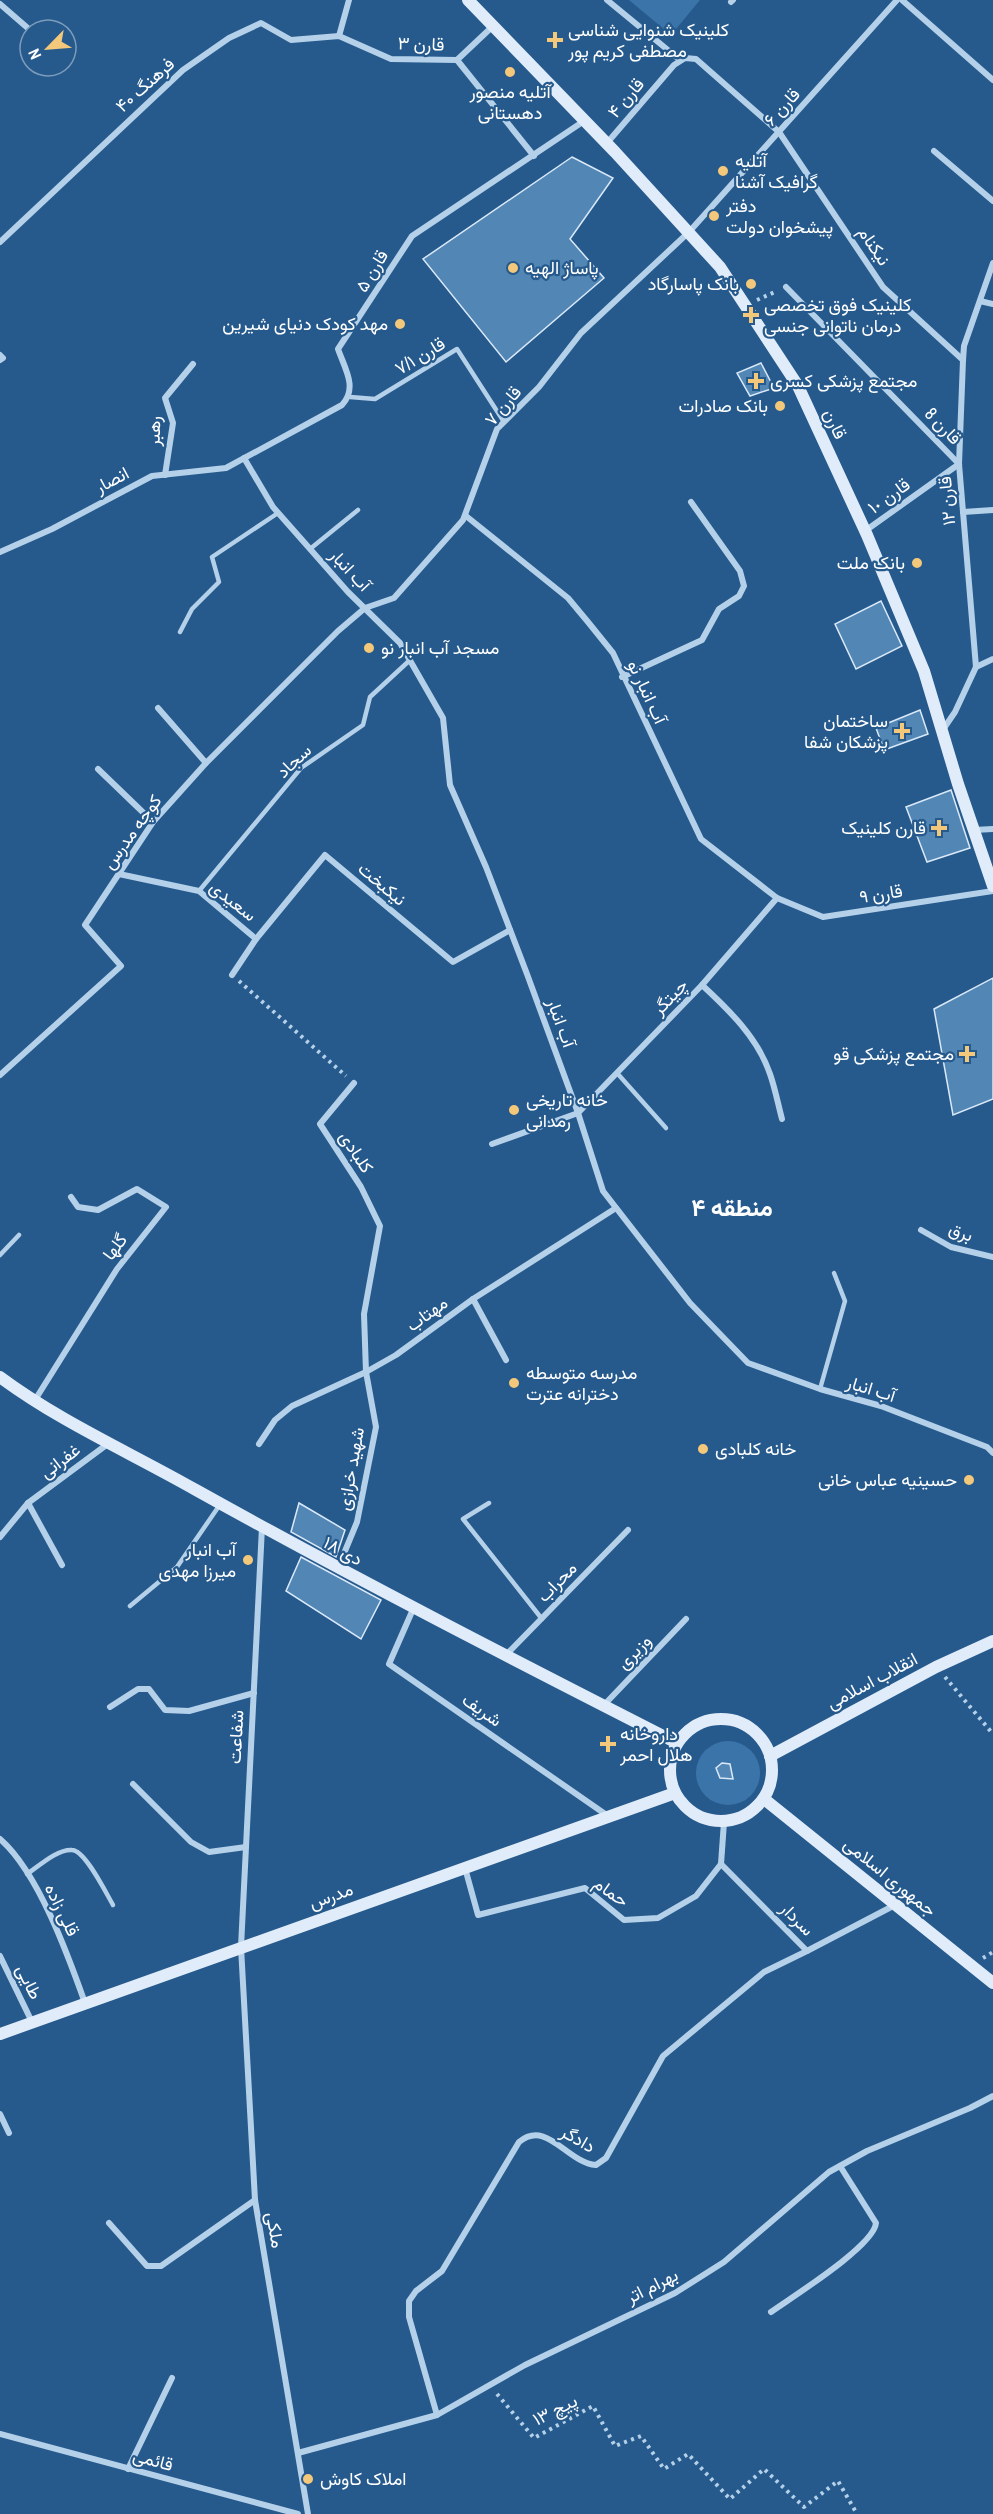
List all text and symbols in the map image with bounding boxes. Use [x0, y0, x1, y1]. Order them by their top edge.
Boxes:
place label: کلینیک شنوایی شناسی مصطفی کریم پور [567, 17, 729, 63]
north arrow [18, 18, 78, 78]
street label: قارن ٣ [397, 30, 445, 57]
marker: کلینیک شنوایی شناسی مصطفی کریم پور [546, 31, 564, 49]
text: N [22, 45, 46, 63]
street label: فرهنگ ۴۰ [110, 51, 180, 118]
marker: آتلیه منصور دهستانی [503, 65, 517, 79]
street label: قارن ۴ [602, 72, 650, 123]
place label: آتلیه منصور دهستانی [468, 79, 552, 125]
street label: قارن ۶ [758, 82, 806, 131]
place label: آتلیه گرافیک آشنا [735, 148, 818, 194]
marker: آتلیه گرافیک آشنا [716, 164, 730, 178]
place label: دفتر پیشخوان دولت [725, 193, 833, 239]
marker: دفتر پیشخوان دولت [707, 209, 721, 223]
street label: نیکنام [852, 221, 897, 270]
street label: قارن ۵ [349, 245, 394, 297]
place label: پاساژ الهیه [525, 255, 599, 280]
marker: پاساژ الهیه [506, 261, 520, 275]
place label: بانک پاسارگاد [648, 271, 739, 296]
marker: بانک پاسارگاد [744, 277, 758, 291]
place label: کلینیک فوق تخصصی درمان ناتوانی جنسی [764, 292, 911, 338]
marker: کلینیک فوق تخصصی درمان ناتوانی جنسی [742, 306, 760, 324]
place label: مهد کودک دنیای شیرین [222, 311, 388, 336]
marker: مهد کودک دنیای شیرین [393, 317, 407, 331]
street label: قارن ۷/۱ [390, 331, 450, 380]
place label: مجتمع پزشکی کسری [770, 368, 917, 393]
marker: مجتمع پزشکی کسری [747, 372, 765, 390]
street label: قارن ٧ [478, 380, 527, 431]
place label: بانک صادرات [679, 393, 768, 418]
marker: بانک صادرات [773, 399, 787, 413]
street label: قارن 8 [919, 401, 967, 450]
street label: قارن [818, 405, 853, 443]
street label: رهبر [140, 415, 167, 448]
street label: انصار [89, 460, 133, 499]
street label: قارن ١٠ [862, 472, 915, 519]
street label: قارن ۱۲ [932, 475, 961, 527]
street label: آب انبار [323, 542, 378, 598]
place label: بانک ملت [837, 550, 905, 575]
marker: بانک ملت [910, 556, 924, 570]
place label: مسجد آب انبار نو [381, 635, 499, 660]
marker: مسجد آب انبار نو [362, 641, 376, 655]
street label: آب انبار نو [622, 656, 674, 729]
place label: ساختمان پزشکان شفا [804, 708, 888, 754]
marker: ساختمان پزشکان شفا [893, 722, 911, 740]
street label: سجاد [271, 738, 317, 783]
street label: کوچه مدرس [96, 789, 167, 874]
place label: قارن کلینیک [841, 815, 926, 840]
marker: قارن کلینیک [930, 819, 948, 837]
street label: نیکبخت [353, 856, 412, 911]
street label: سعیدی [205, 874, 262, 927]
street label: قارن ٩ [857, 878, 904, 909]
street label: چیتگر [645, 973, 693, 1021]
street label: آب انبار [541, 994, 582, 1053]
place label: مجتمع پزشکی قو [833, 1041, 954, 1066]
marker: مجتمع پزشکی قو [958, 1045, 976, 1063]
place label: خانه تاریخی رمدانی [526, 1087, 608, 1133]
marker: خانه تاریخی رمدانی [507, 1103, 521, 1117]
street label: کلبادی [333, 1126, 379, 1178]
district label: منطقه ۴ [691, 1191, 773, 1223]
street label: برق [946, 1216, 977, 1247]
street label: گلها [96, 1228, 133, 1265]
street label: مهتاب [401, 1290, 453, 1337]
place label: مدرسه متوسطه دخترانه عترت [526, 1360, 637, 1406]
street label: آب انبار [842, 1369, 901, 1408]
marker: مدرسه متوسطه دخترانه عترت [507, 1376, 521, 1390]
street label: شهید خرازی [331, 1425, 370, 1513]
place label: خانه کلبادی [715, 1436, 796, 1461]
street label: غفرانی [34, 1437, 85, 1484]
marker: خانه کلبادی [696, 1442, 710, 1456]
place label: حسینیه عباس خانی [818, 1467, 957, 1492]
marker: حسینیه عباس خانی [962, 1473, 976, 1487]
street label: ۱۸ دی [319, 1530, 367, 1571]
place label: آب انبار میرزا مهدی [159, 1537, 238, 1583]
marker: آب انبار میرزا مهدی [241, 1553, 255, 1567]
street label: محراب [531, 1556, 582, 1607]
street label: وزیری [611, 1629, 657, 1675]
street label: انقلاب اسلامی [822, 1646, 922, 1715]
street label: شریف [457, 1687, 507, 1732]
street label: شفاعت [222, 1709, 249, 1765]
place label: داروخانه هلال احمر [619, 1721, 692, 1767]
marker: داروخانه هلال احمر [601, 1737, 615, 1751]
street label: جمهوری اسلامی [838, 1831, 942, 1922]
street label: حمام [589, 1871, 634, 1913]
street label: مدرس [305, 1876, 356, 1915]
street label: قلی زاده [39, 1879, 86, 1940]
street label: سردار [774, 1895, 820, 1941]
street label: طایی [10, 1960, 49, 2004]
street label: دادگر [555, 2118, 600, 2158]
street label: ملکی [260, 2210, 291, 2250]
street label: بهرام اتر [620, 2262, 682, 2310]
street label: ۱۳ پیچ [528, 2388, 582, 2431]
street label: قائمی [130, 2442, 176, 2477]
place label: املاک کاوش [320, 2466, 406, 2491]
marker: املاک کاوش [301, 2472, 315, 2486]

